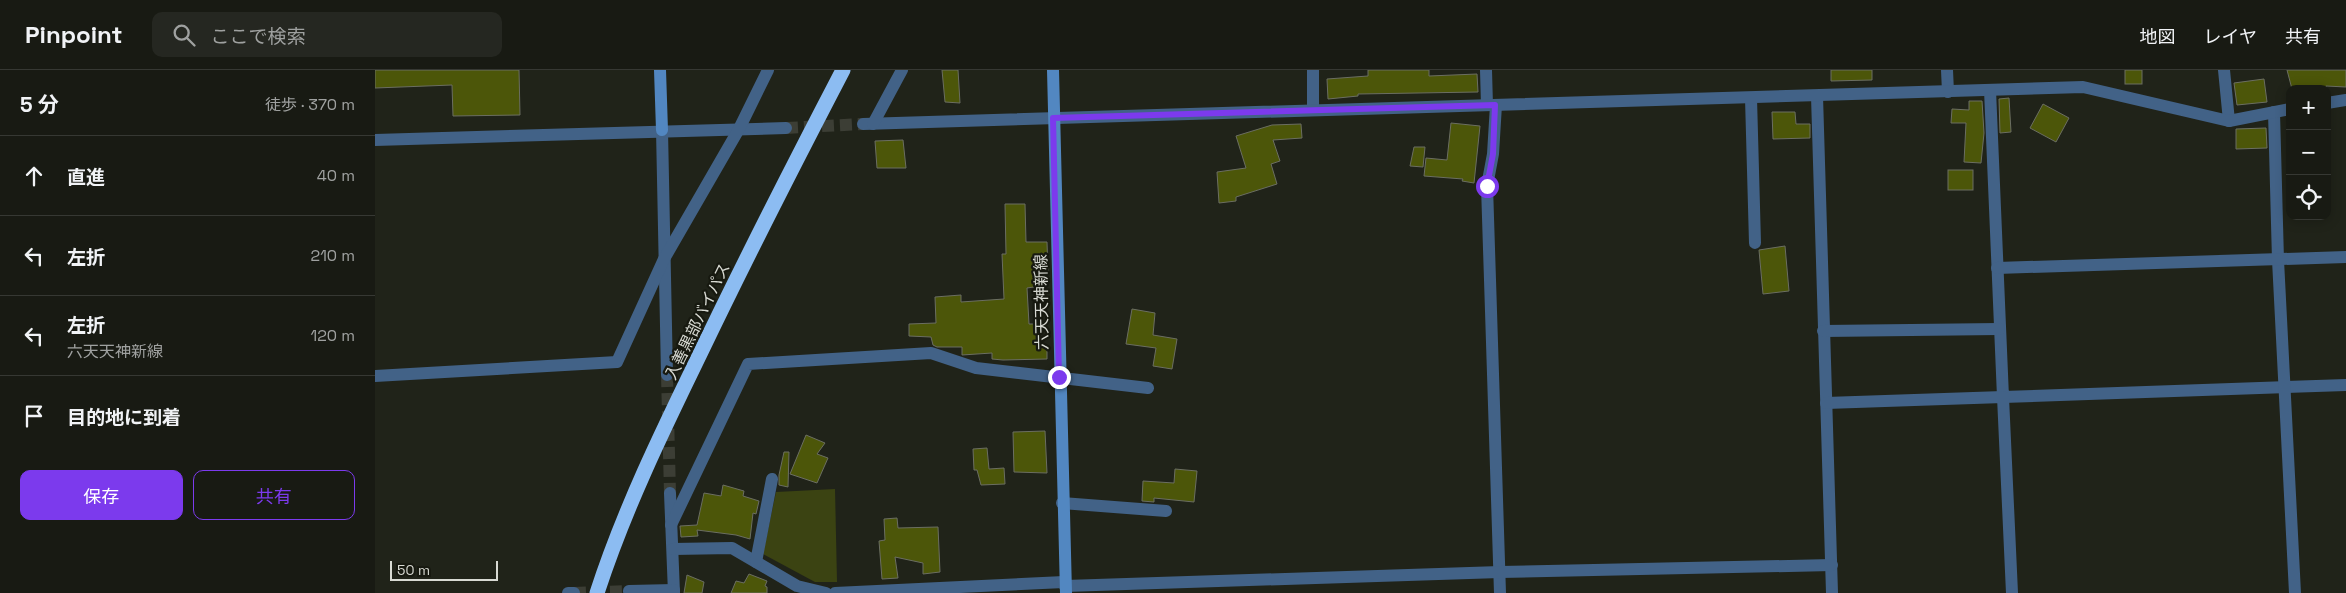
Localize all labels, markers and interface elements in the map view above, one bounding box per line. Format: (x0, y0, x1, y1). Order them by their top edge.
search box (152, 12, 502, 57)
text: Pinpoint (25, 19, 122, 50)
icon: search (170, 21, 198, 49)
text: ここで検索 (210, 24, 305, 49)
text: 地図 (2140, 25, 2176, 48)
text: レイヤ (2204, 25, 2257, 48)
text: 共有 (2285, 25, 2321, 48)
map controls (2286, 85, 2331, 220)
button: + (2286, 85, 2331, 130)
text: 5 分 (20, 91, 59, 118)
text: 徒歩 · 370 m (265, 94, 355, 115)
button: − (2286, 130, 2331, 175)
icon: ahead (20, 162, 48, 190)
text: 直進 (67, 165, 105, 190)
text: 40 m (317, 165, 355, 186)
route start (1476, 175, 1499, 198)
button: locate (2286, 175, 2331, 220)
icon: left (20, 242, 48, 270)
text: 左折 (67, 245, 105, 270)
text: 210 m (311, 245, 355, 266)
street label: 六天天神新線 (1030, 254, 1053, 350)
street label: 入善黒部バイパス (660, 259, 735, 383)
text: 左折 (67, 313, 105, 338)
icon: left (20, 322, 48, 350)
text: 120 m (311, 325, 355, 346)
text: 六天天神新線 (67, 341, 163, 362)
route end (1048, 366, 1071, 389)
icon: arrive (20, 402, 48, 430)
text: 目的地に到着 (67, 405, 181, 430)
button: 保存 (20, 470, 183, 520)
button: 共有 (193, 470, 355, 520)
scale bar (390, 558, 497, 581)
text: 50 m (397, 561, 430, 579)

